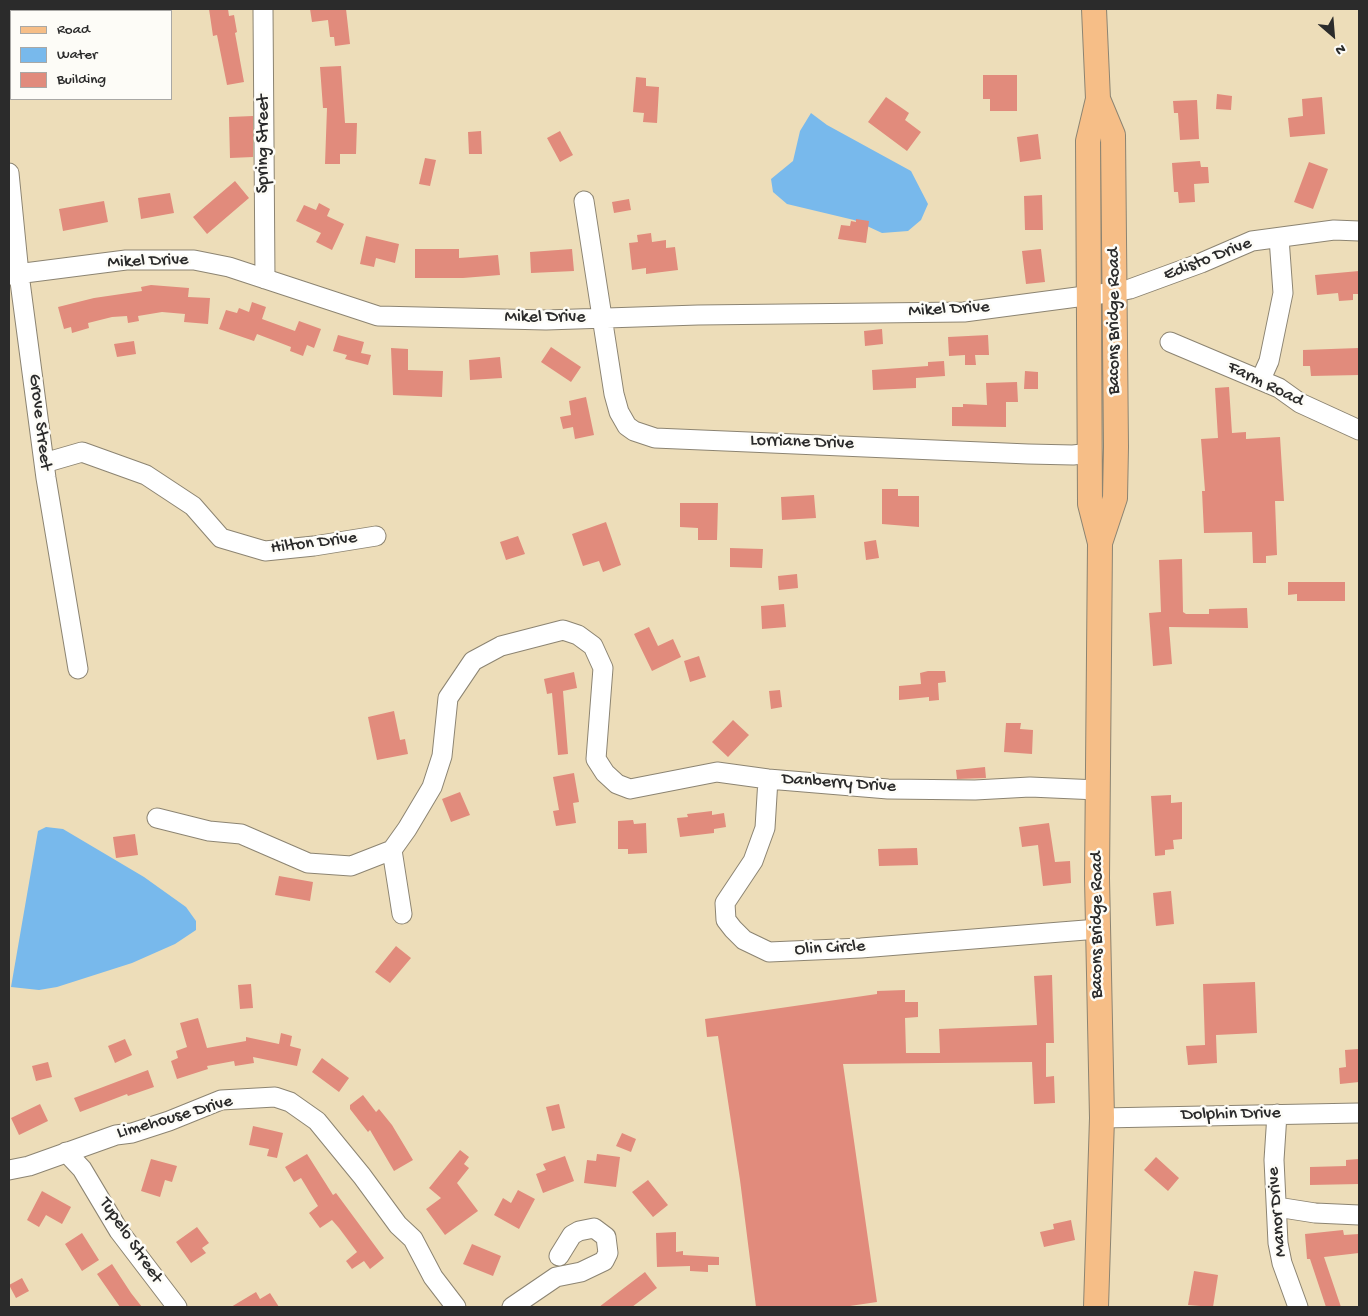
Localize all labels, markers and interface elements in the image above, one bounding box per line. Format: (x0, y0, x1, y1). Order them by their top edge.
legend (10, 10, 172, 100)
north arrow (1308, 10, 1358, 60)
text: Road (57, 21, 90, 39)
text: N (1332, 39, 1348, 58)
text: Water (57, 46, 97, 64)
text: Building (57, 71, 106, 89)
street label: Spring Street (253, 95, 275, 193)
street label: Edisto Drive (1161, 233, 1255, 287)
street label: Bacons Bridge Road (1104, 247, 1126, 395)
street label: Mikel Drive (107, 250, 189, 274)
street label: Mikel Drive (908, 297, 990, 323)
street label: Mikel Drive (504, 307, 586, 329)
street label: Farm Road (1223, 357, 1307, 413)
street label: Grove Street (22, 373, 56, 471)
street label: Lorriane Drive (750, 430, 854, 456)
street label: Hilton Drive (270, 528, 358, 560)
street label: Danberry Drive (781, 769, 897, 799)
street label: Bacons Bridge Road (1087, 851, 1109, 999)
street label: Olin Circle (794, 936, 866, 962)
street label: Limehouse Drive (115, 1091, 235, 1145)
street label: Dolphin Drive (1181, 1103, 1281, 1127)
street label: Manor Drive (1263, 1166, 1293, 1258)
street label: Tupelo Street (93, 1194, 167, 1288)

